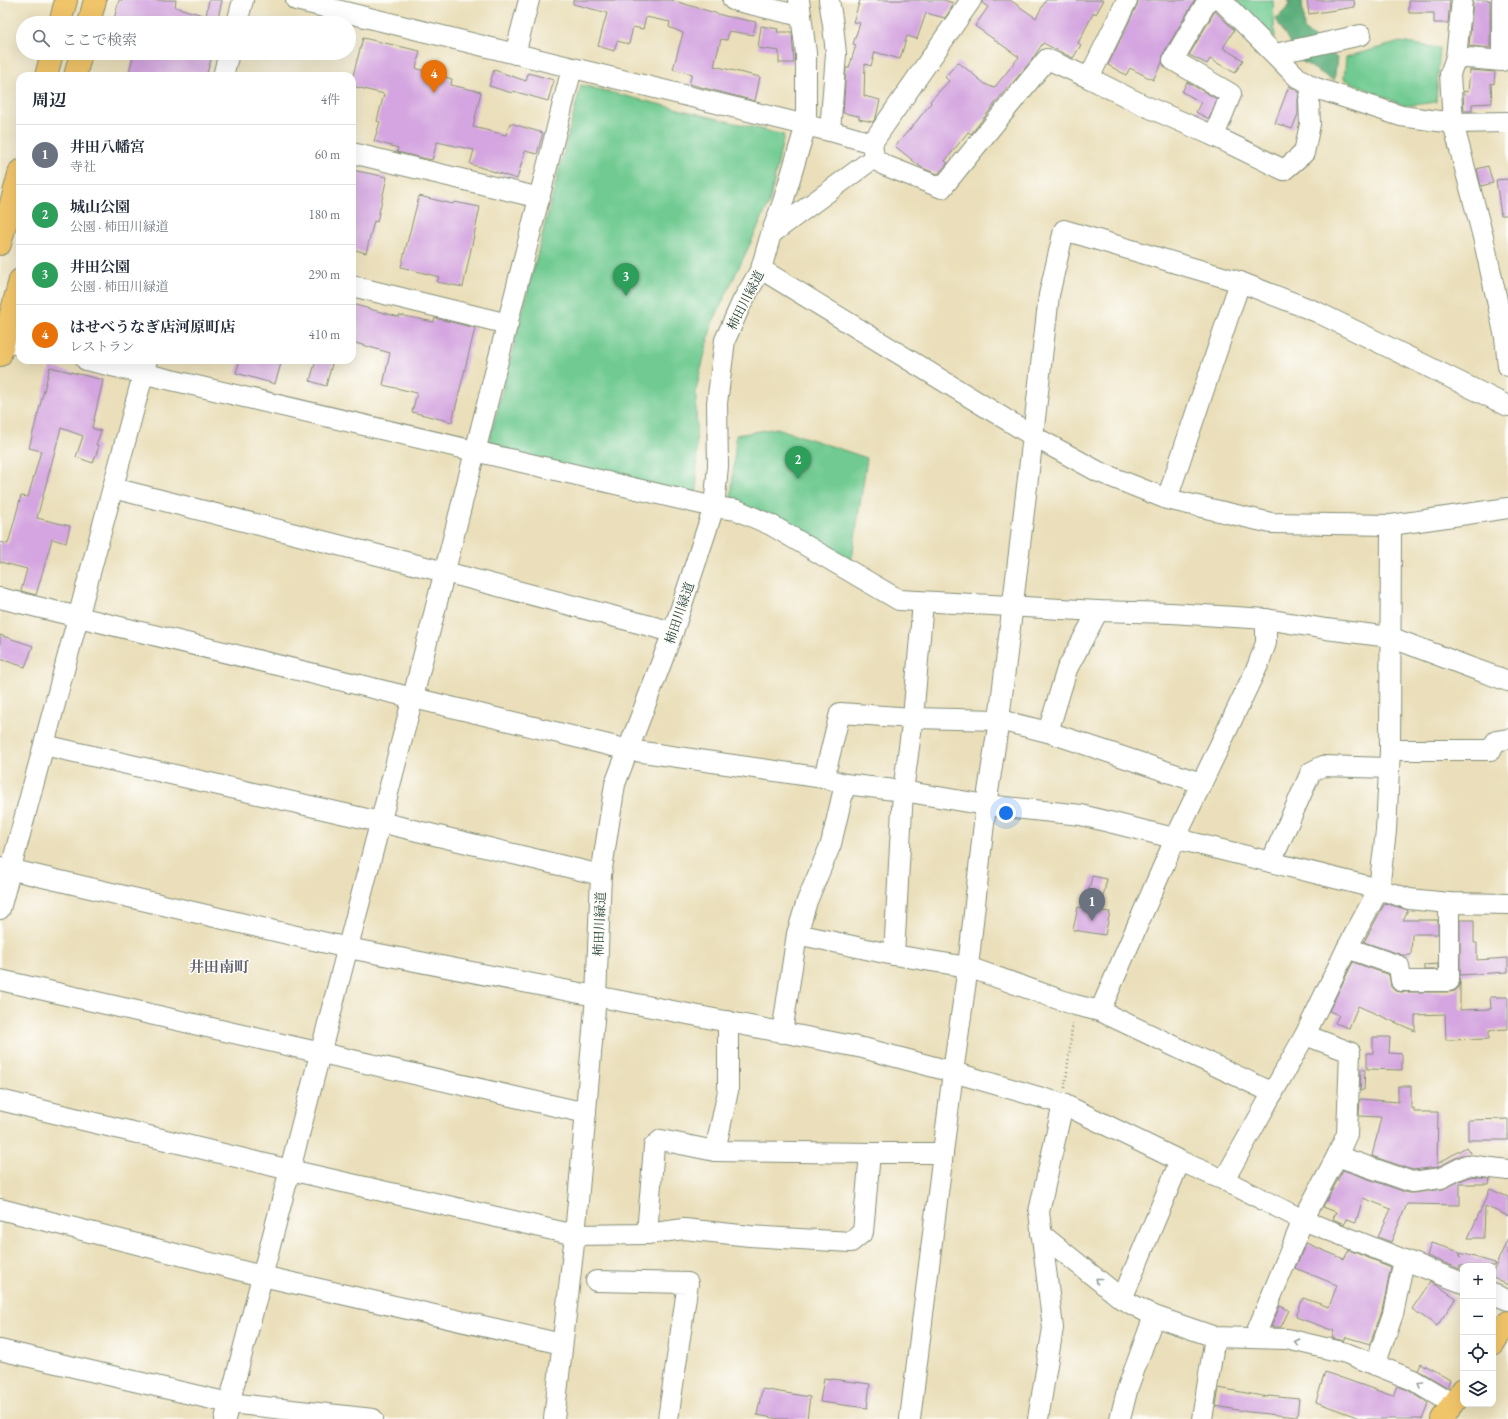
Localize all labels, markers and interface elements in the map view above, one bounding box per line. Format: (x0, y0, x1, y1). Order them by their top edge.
search box (16, 16, 356, 60)
icon: search (30, 27, 52, 49)
text: ここで検索 (62, 30, 137, 49)
pin: 4 (421, 60, 447, 93)
text: 周辺 (32, 89, 66, 111)
text: 4件 (321, 91, 340, 108)
text: 井田八幡宮 (70, 137, 145, 156)
text: 1 (42, 146, 48, 163)
text: 60 m (315, 146, 340, 163)
text: 寺社 (70, 158, 96, 175)
text: 城山公園 (70, 197, 130, 216)
text: 2 (42, 206, 48, 223)
text: 180 m (309, 206, 340, 223)
text: 公園 · 柿田川緑道 (70, 218, 169, 235)
text: 井田公園 (70, 257, 130, 276)
pin: 3 (613, 263, 639, 296)
text: 3 (42, 266, 48, 283)
text: 290 m (309, 266, 340, 283)
street label: 柿田川緑道 (723, 267, 768, 333)
text: 公園 · 柿田川緑道 (70, 278, 169, 295)
text: はせべうなぎ店河原町店 (70, 317, 235, 336)
text: 4 (42, 326, 48, 343)
text: 410 m (309, 326, 340, 343)
text: レストラン (70, 338, 135, 355)
pin: 2 (785, 446, 811, 479)
street label: 柿田川緑道 (661, 580, 698, 647)
your location (996, 803, 1016, 823)
pin: 1 (1079, 888, 1105, 921)
street label: 柿田川緑道 (590, 891, 609, 957)
district label: 井田南町 (189, 957, 249, 976)
map controls (1460, 1263, 1496, 1407)
button: + (1460, 1263, 1496, 1299)
one-way arrow (1096, 1277, 1103, 1284)
button: − (1460, 1299, 1496, 1335)
button: locate (1460, 1335, 1496, 1371)
one-way arrow (1294, 1338, 1300, 1346)
button: layers (1460, 1371, 1496, 1407)
one-way arrow (1416, 1381, 1424, 1388)

